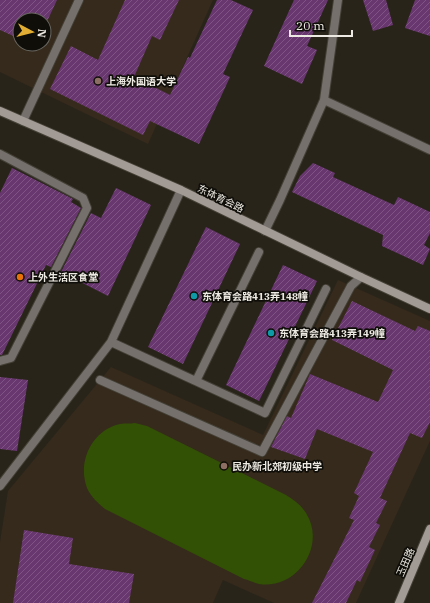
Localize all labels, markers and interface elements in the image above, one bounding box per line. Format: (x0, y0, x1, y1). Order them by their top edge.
north arrow (12, 12, 52, 52)
scale bar (290, 12, 352, 38)
text: 20 m (296, 18, 325, 33)
text: N (34, 28, 49, 39)
place label: 上海外国语大学 (106, 75, 176, 88)
marker: 上海外国语大学 (93, 76, 103, 86)
street label: 东体育会路 (195, 182, 246, 215)
place label: 上外生活区食堂 (28, 271, 98, 284)
marker: 上外生活区食堂 (15, 272, 25, 282)
place label: 东体育会路413弄148幢 (202, 290, 308, 303)
marker: 东体育会路413弄148幢 (189, 291, 199, 301)
place label: 东体育会路413弄149幢 (279, 327, 385, 340)
marker: 东体育会路413弄149幢 (266, 328, 276, 338)
place label: 民办新北郊初级中学 (232, 460, 322, 473)
marker: 民办新北郊初级中学 (219, 461, 229, 471)
street label: 玉田路 (394, 546, 417, 579)

